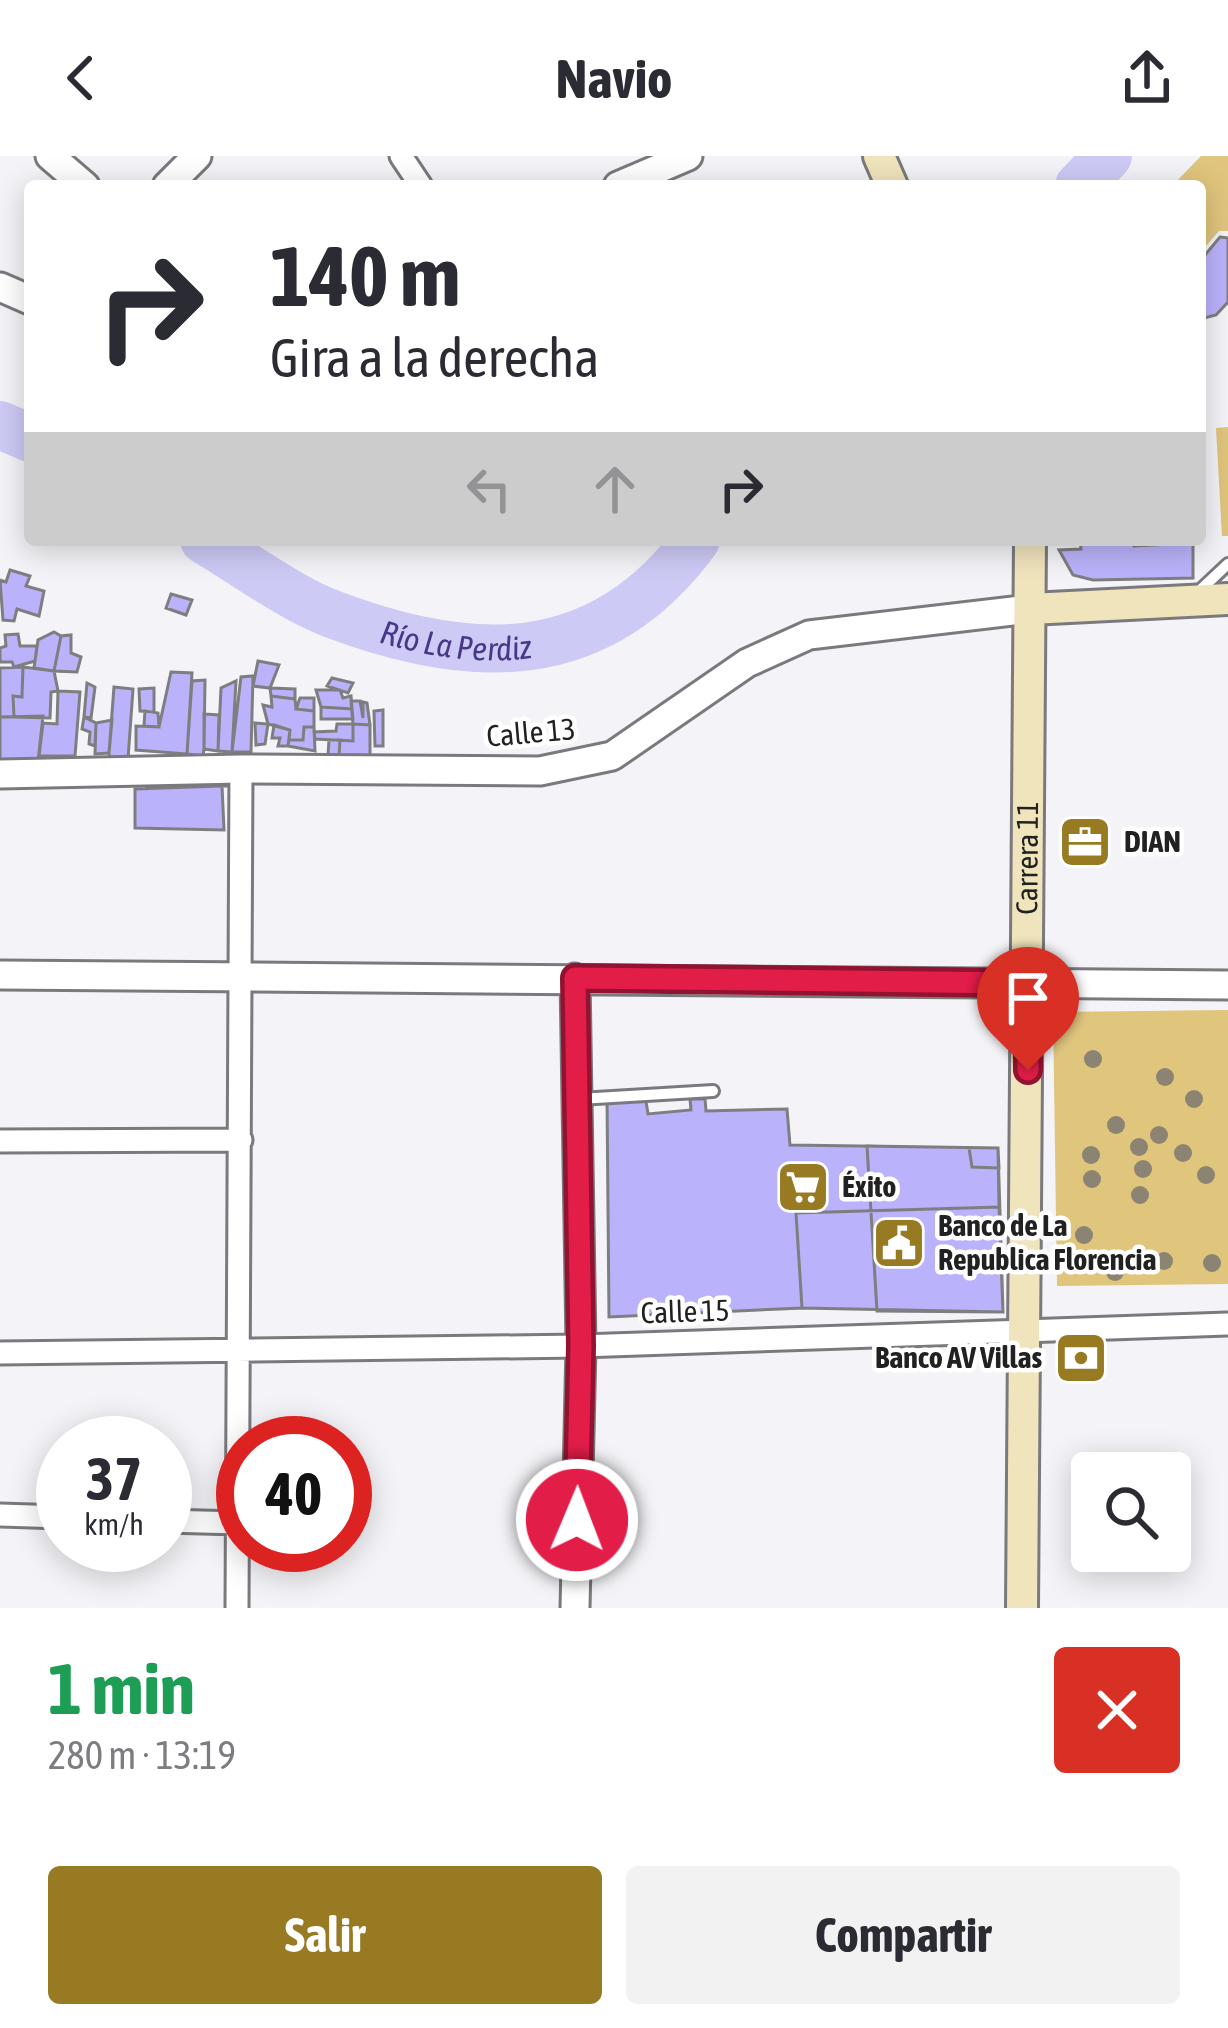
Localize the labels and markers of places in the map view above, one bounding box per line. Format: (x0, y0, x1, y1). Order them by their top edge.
office icon: DIAN (1057, 814, 1113, 870)
place label: DIAN (1124, 824, 1181, 858)
pin (977, 947, 1079, 1070)
supermarket icon: Éxito (775, 1159, 831, 1215)
place label: Éxito (842, 1169, 896, 1203)
place label: Banco de La Republica Florencia (938, 1208, 1156, 1276)
public building icon: Banco de La Republica Florencia (871, 1215, 927, 1271)
bank icon: Banco AV Villas (1053, 1330, 1109, 1386)
place label: Banco AV Villas (875, 1340, 1042, 1374)

